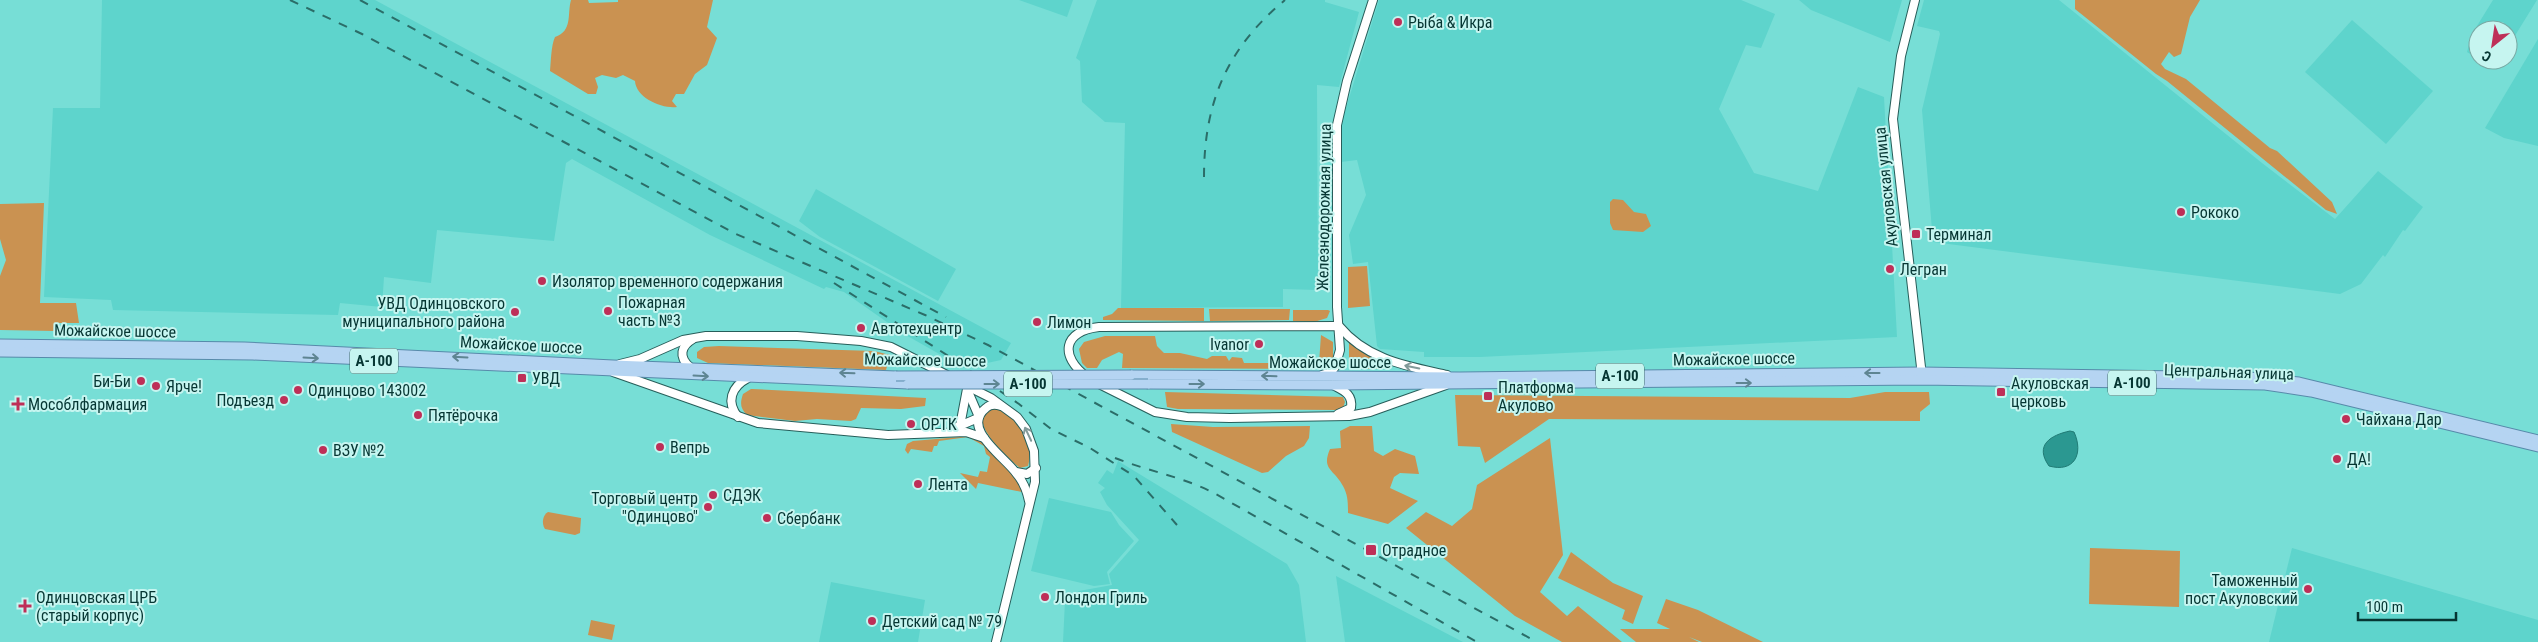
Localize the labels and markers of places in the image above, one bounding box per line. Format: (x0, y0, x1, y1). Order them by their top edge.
place label: Рыба & Икра (1408, 13, 1492, 32)
marker: Рыба & Икра (1392, 16, 1404, 28)
place label: Рококо (2191, 203, 2239, 222)
marker: Рококо (2175, 206, 2187, 218)
place label: Терминал (1926, 225, 1991, 244)
marker: Терминал (1910, 228, 1922, 240)
place label: Легран (1900, 260, 1947, 279)
marker: Легран (1884, 263, 1896, 275)
place label: Изолятор временного содержания (552, 272, 783, 291)
marker: Изолятор временного содержания (536, 275, 548, 287)
place label: Пожарная часть №3 (618, 293, 685, 330)
place label: УВД Одинцовского муниципального района (342, 294, 505, 331)
marker: Пожарная часть №3 (602, 305, 614, 317)
marker: УВД Одинцовского муниципального района (509, 306, 521, 318)
place label: Лимон (1047, 313, 1092, 332)
marker: Лимон (1031, 316, 1043, 328)
place label: Автотехцентр (871, 319, 962, 338)
marker: Автотехцентр (855, 322, 867, 334)
place label: Ivanor (1210, 335, 1249, 354)
marker: Ivanor (1253, 338, 1265, 350)
place label: УВД (532, 369, 561, 388)
place label: Би-Би (93, 372, 131, 391)
marker: УВД (516, 372, 528, 384)
place label: Акуловская церковь (2011, 374, 2089, 411)
marker: Би-Би (135, 375, 147, 387)
place label: Ярче! (166, 377, 202, 396)
place label: Платформа Акулово (1498, 378, 1574, 415)
marker: Ярче! (150, 380, 162, 392)
place label: Одинцово 143002 (308, 381, 426, 400)
marker: Одинцово 143002 (292, 384, 304, 396)
marker: Акуловская церковь (1995, 386, 2007, 398)
marker: Платформа Акулово (1482, 390, 1494, 402)
place label: Подъезд (216, 391, 274, 410)
marker: Подъезд (278, 394, 290, 406)
place label: Мособлфармация (28, 395, 147, 414)
marker: Мособлфармация (12, 398, 24, 410)
place label: Пятёрочка (428, 406, 498, 425)
marker: Пятёрочка (412, 409, 424, 421)
place label: Чайхана Дар (2356, 410, 2442, 429)
marker: Чайхана Дар (2340, 413, 2352, 425)
place label: ОРТК (921, 415, 957, 434)
marker: ОРТК (905, 418, 917, 430)
place label: Вепрь (670, 438, 710, 457)
place label: ВЗУ №2 (333, 441, 385, 460)
marker: Вепрь (654, 441, 666, 453)
marker: ВЗУ №2 (317, 444, 329, 456)
place label: ДА! (2347, 450, 2371, 469)
marker: ДА! (2331, 453, 2343, 465)
place label: Лента (928, 475, 968, 494)
marker: Лента (912, 478, 924, 490)
place label: СДЭК (723, 486, 761, 505)
place label: Торговый центр "Одинцово" (591, 489, 698, 526)
marker: СДЭК (707, 489, 719, 501)
marker: Торговый центр "Одинцово" (702, 501, 714, 513)
place label: Сбербанк (777, 509, 841, 528)
marker: Сбербанк (761, 512, 773, 524)
place label: Отрадное (1382, 541, 1446, 560)
marker: Отрадное (1364, 543, 1378, 557)
place label: Таможенный пост Акуловский (2185, 571, 2298, 608)
marker: Таможенный пост Акуловский (2302, 583, 2314, 595)
place label: Одинцовская ЦРБ (старый корпус) (36, 588, 157, 625)
place label: Лондон Гриль (1055, 588, 1148, 607)
marker: Лондон Гриль (1039, 591, 1051, 603)
marker: Одинцовская ЦРБ (старый корпус) (18, 599, 32, 613)
place label: Детский сад № 79 (882, 612, 1002, 631)
marker: Детский сад № 79 (866, 615, 878, 627)

